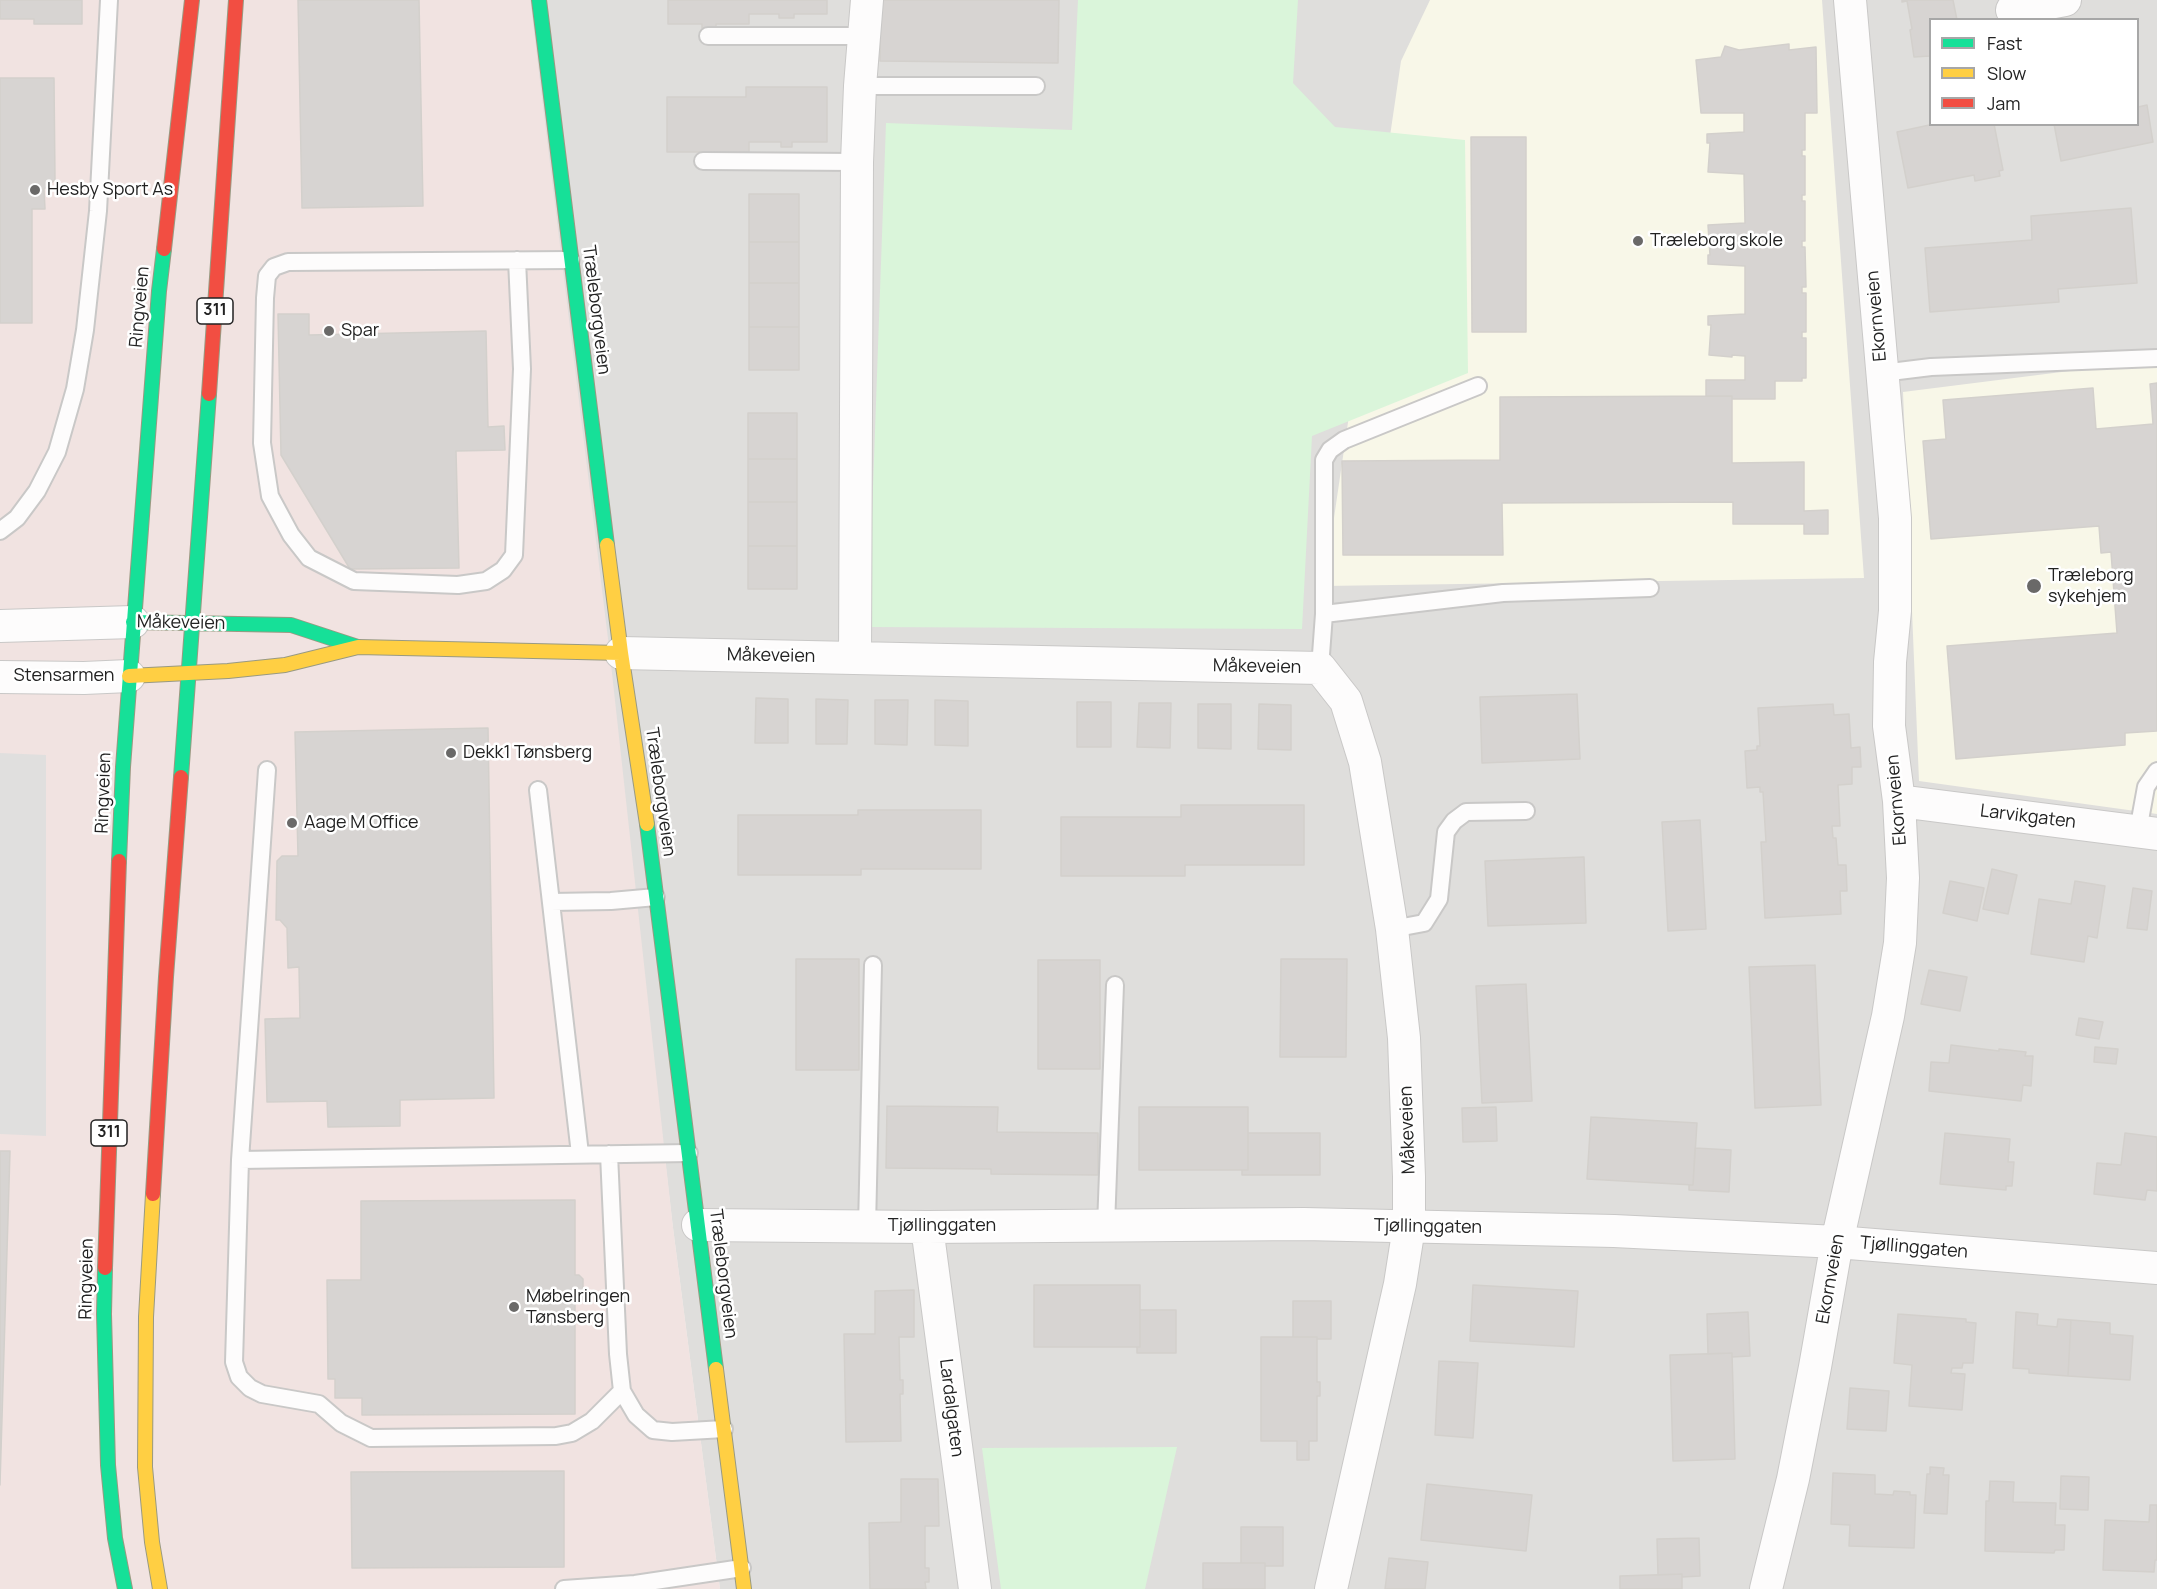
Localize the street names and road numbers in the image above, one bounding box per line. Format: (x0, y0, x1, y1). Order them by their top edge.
street label: Træleborgveien (577, 244, 615, 376)
street label: Ringveien (126, 266, 154, 348)
street label: Ekornveien (1862, 270, 1892, 362)
road number: 311 (197, 298, 233, 324)
street label: Måkeveien (137, 611, 225, 635)
street label: Måkeveien (727, 644, 815, 668)
street label: Måkeveien (1213, 655, 1301, 679)
street label: Stensarmen (14, 665, 114, 687)
street label: Træleborgveien (640, 726, 680, 858)
street label: Ringveien (92, 752, 116, 834)
street label: Ekornveien (1882, 754, 1912, 846)
street label: Larvikgaten (1979, 800, 2077, 834)
street label: Måkeveien (1396, 1085, 1420, 1175)
road number: 311 (91, 1120, 127, 1146)
street label: Træleborgveien (704, 1208, 742, 1340)
street label: Tjøllinggaten (888, 1215, 996, 1237)
street label: Tjøllinggaten (1374, 1215, 1482, 1239)
street label: Ekornveien (1812, 1232, 1850, 1326)
street label: Tjøllinggaten (1859, 1233, 1969, 1263)
street label: Ringveien (75, 1238, 99, 1320)
street label: Lardalgaten (934, 1358, 968, 1458)

